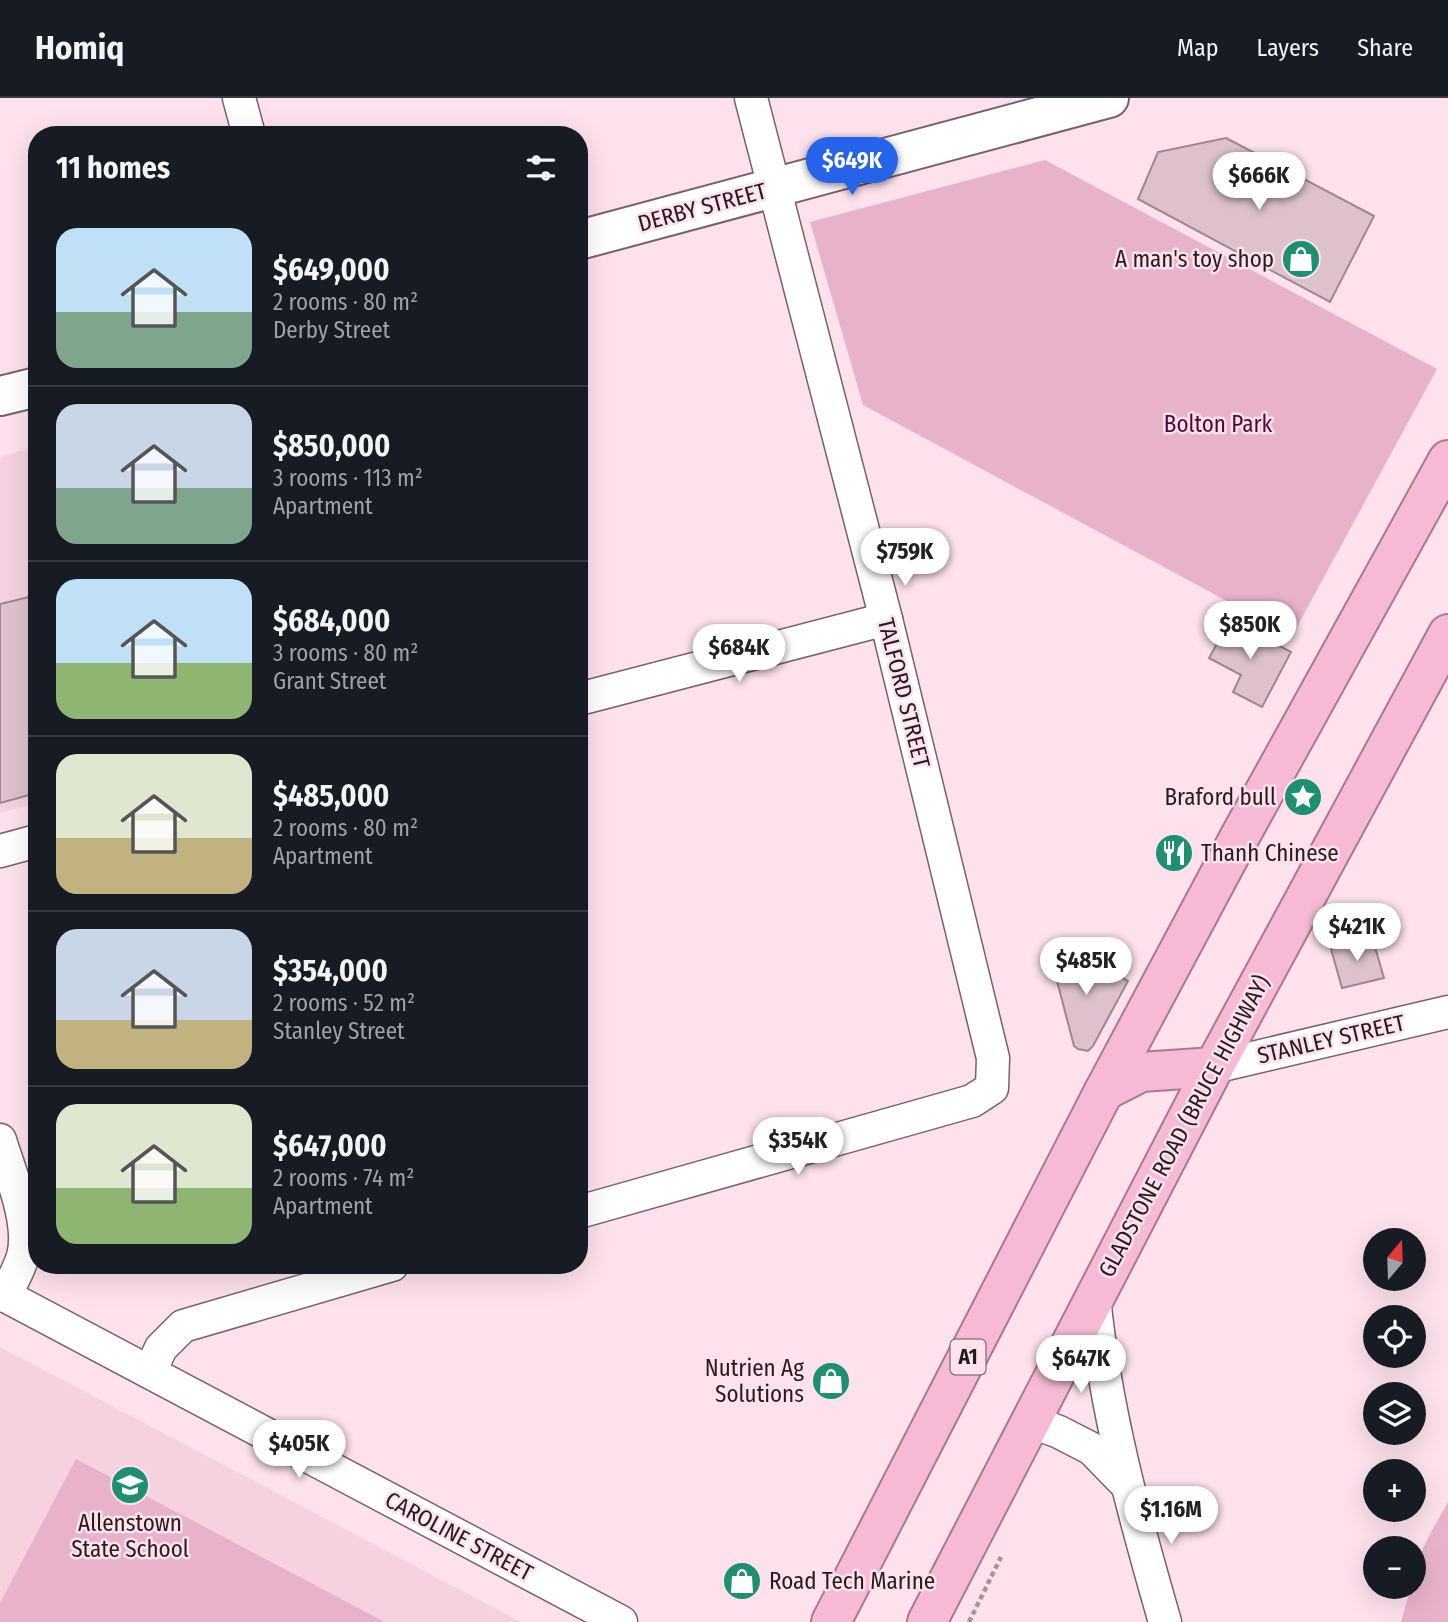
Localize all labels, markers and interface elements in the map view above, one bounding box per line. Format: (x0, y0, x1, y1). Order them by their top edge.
text: Homiq (35, 28, 124, 68)
text: Map (1177, 34, 1219, 62)
text: Layers (1257, 34, 1319, 62)
text: Share (1357, 34, 1413, 62)
pin: $649K (803, 138, 901, 197)
text: $649K (822, 146, 882, 174)
icon: filters (522, 149, 560, 187)
text: 11 homes (56, 150, 170, 186)
pin: $666K (1210, 152, 1308, 212)
text: $666K (1229, 161, 1289, 189)
street label: DERBY STREET (635, 176, 770, 238)
shop icon: A man's toy shop (1280, 238, 1322, 280)
place label: A man's toy shop (1115, 245, 1274, 273)
text: $649,000 (273, 252, 390, 288)
icon: home (112, 256, 196, 340)
text: 2 rooms · 80 m² (273, 288, 418, 316)
text: Derby Street (273, 316, 390, 344)
park label: Bolton Park (1164, 410, 1272, 438)
text: $850,000 (273, 428, 390, 464)
icon: home (112, 432, 196, 516)
text: 3 rooms · 113 m² (273, 464, 423, 492)
text: Apartment (273, 492, 373, 520)
pin: $759K (856, 528, 954, 588)
text: $759K (877, 537, 933, 565)
pin: $850K (1201, 602, 1299, 661)
text: $684,000 (273, 603, 390, 639)
icon: home (112, 607, 196, 691)
text: $850K (1220, 610, 1280, 638)
street label: TALFORD STREET (872, 615, 936, 771)
pin: $684K (690, 624, 788, 684)
text: $684K (709, 633, 769, 661)
text: 3 rooms · 80 m² (273, 639, 418, 667)
text: Grant Street (273, 667, 386, 695)
place icon: Braford bull (1282, 776, 1324, 818)
text: $485,000 (273, 778, 389, 814)
icon: home (112, 782, 196, 866)
place label: Braford bull (1164, 783, 1276, 811)
text: 2 rooms · 80 m² (273, 814, 418, 842)
restaurant icon: Thanh Chinese (1153, 832, 1195, 874)
place label: Thanh Chinese (1201, 839, 1339, 867)
text: Apartment (273, 842, 373, 870)
pin: $421K (1308, 904, 1406, 963)
text: $421K (1329, 912, 1385, 940)
pin: $485K (1037, 937, 1135, 997)
text: $485K (1056, 946, 1116, 974)
text: $354,000 (273, 953, 388, 989)
icon: home (112, 957, 196, 1041)
street label: GLADSTONE ROAD (BRUCE HIGHWAY) (1092, 970, 1276, 1282)
text: 2 rooms · 52 m² (273, 989, 415, 1017)
street label: STANLEY STREET (1255, 1008, 1408, 1070)
text: Stanley Street (273, 1017, 405, 1045)
pin: $354K (749, 1118, 847, 1177)
text: $354K (769, 1126, 827, 1154)
text: $647,000 (273, 1128, 387, 1164)
icon: home (112, 1132, 196, 1216)
text: 2 rooms · 74 m² (273, 1164, 414, 1192)
text: Apartment (273, 1192, 373, 1220)
north arrow (1363, 1228, 1426, 1292)
map controls (1363, 1228, 1426, 1599)
button: locate (1363, 1305, 1426, 1368)
pin: $647K (1032, 1336, 1130, 1395)
road number: A1 (950, 1340, 986, 1374)
text: $647K (1052, 1344, 1110, 1372)
place label: Nutrien Ag Solutions (705, 1354, 804, 1408)
shop icon: Nutrien Ag Solutions (810, 1360, 852, 1402)
button: layers (1363, 1382, 1426, 1445)
pin: $405K (250, 1420, 348, 1480)
text: $405K (269, 1429, 329, 1457)
button: + (1363, 1459, 1426, 1522)
school or university icon: Allenstown State School (109, 1464, 151, 1506)
street label: CAROLINE STREET (380, 1485, 538, 1587)
pin: $1.16M (1114, 1486, 1228, 1546)
text: $1.16M (1140, 1495, 1202, 1523)
place label: Allenstown State School (71, 1509, 189, 1563)
button: − (1363, 1536, 1426, 1599)
shop icon: Road Tech Marine (721, 1560, 763, 1602)
place label: Road Tech Marine (769, 1567, 935, 1595)

